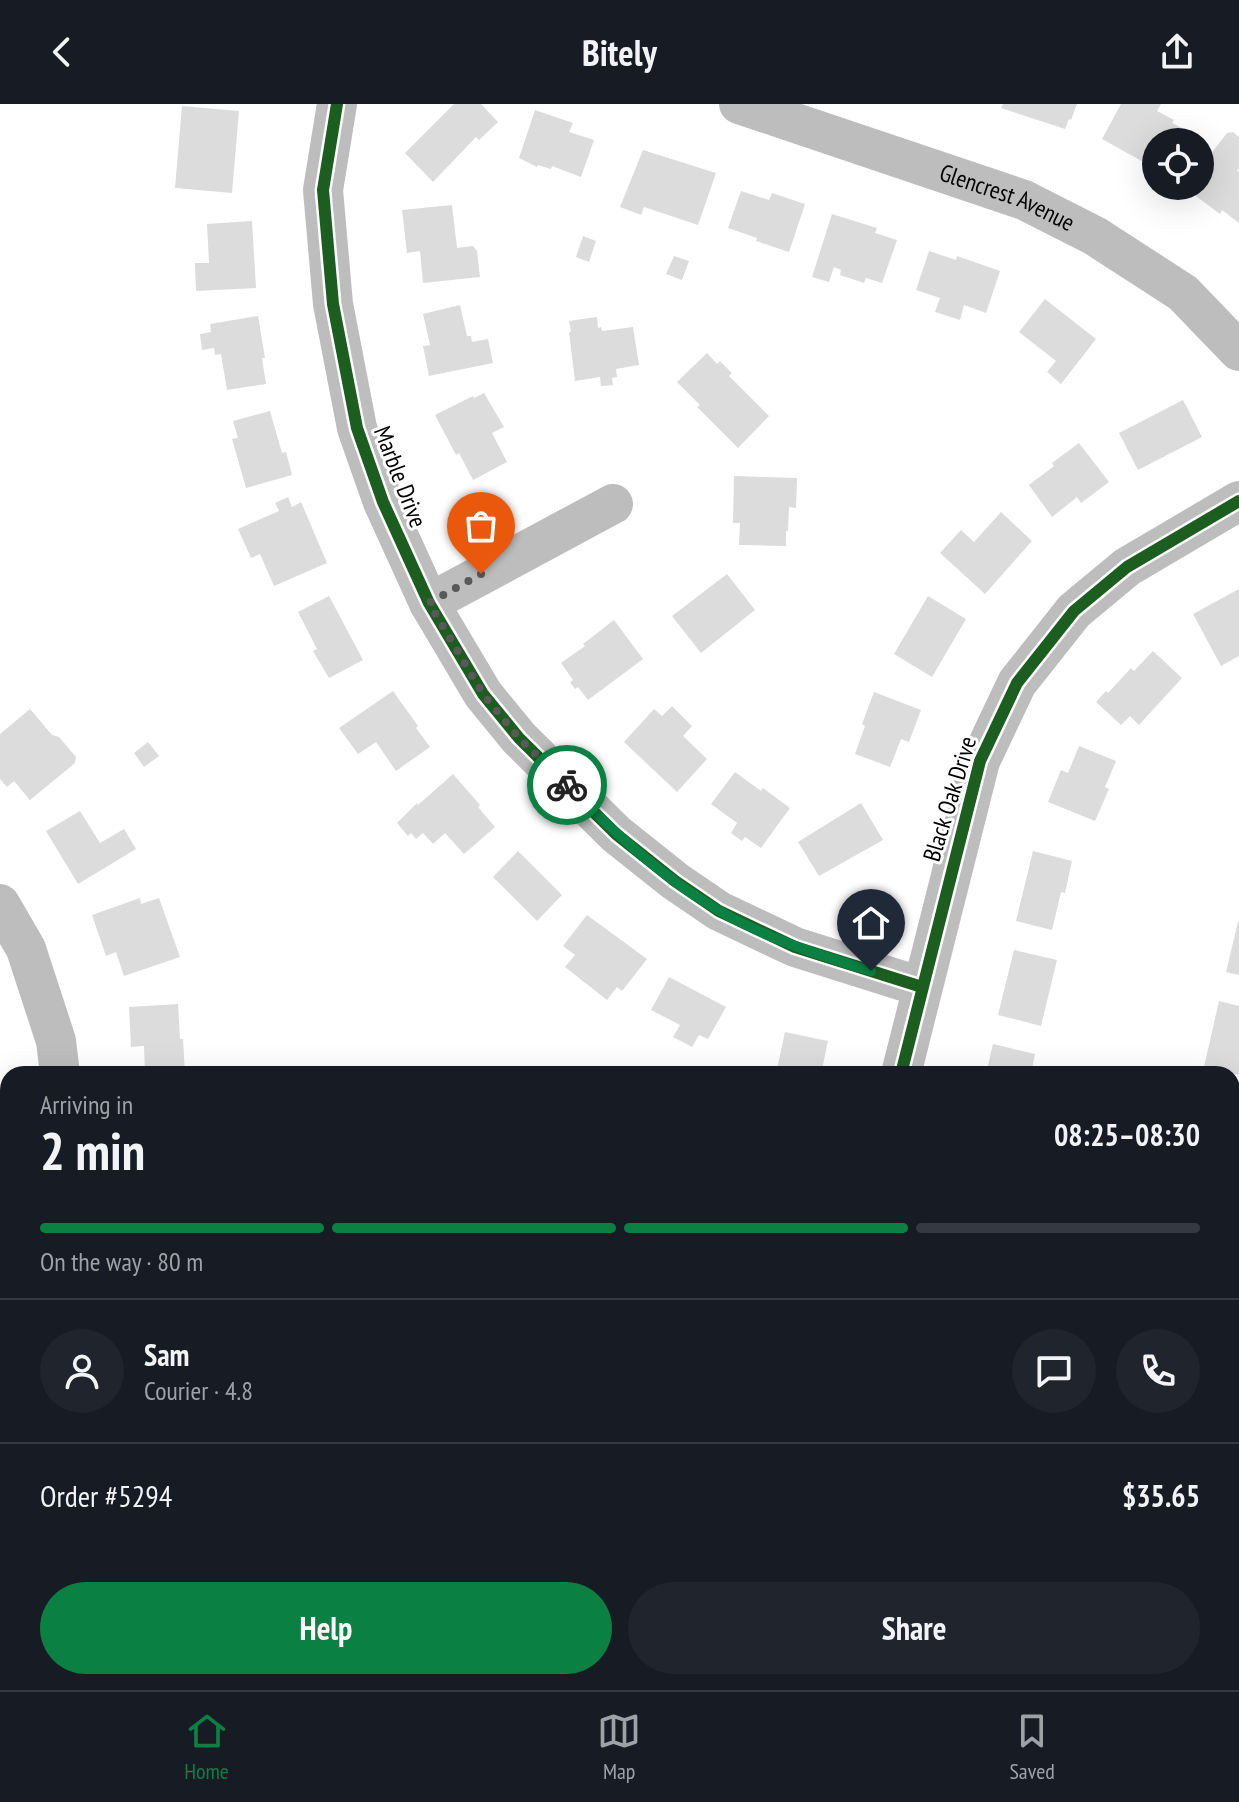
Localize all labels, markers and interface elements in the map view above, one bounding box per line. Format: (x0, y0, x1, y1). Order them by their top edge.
text: Bitely (582, 29, 657, 76)
icon: back (40, 30, 84, 74)
icon: share (1155, 30, 1199, 74)
map controls (1142, 128, 1214, 200)
button: locate (1142, 128, 1214, 200)
street label: Glencrest Avenue (936, 157, 1080, 238)
street label: Marble Drive (367, 422, 434, 532)
pin (447, 492, 515, 574)
icon: bag (459, 504, 503, 548)
street label: Black Oak Drive (916, 733, 983, 865)
courier (527, 745, 607, 825)
icon: bike (545, 763, 589, 807)
pin (837, 889, 905, 971)
icon: home (849, 901, 893, 945)
text: Arriving in (40, 1088, 133, 1121)
text: 08:25–08:30 (1054, 1115, 1200, 1154)
text: 2 min (40, 1117, 145, 1184)
text: On the way · 80 m (40, 1245, 203, 1278)
button: person (40, 1329, 124, 1413)
button: chat (1012, 1329, 1096, 1413)
button: phone (1116, 1329, 1200, 1413)
text: Sam (144, 1335, 189, 1374)
text: Courier · 4.8 (144, 1374, 253, 1407)
text: Order #5294 (40, 1476, 172, 1515)
text: $35.65 (1122, 1476, 1200, 1515)
button: Help (40, 1582, 612, 1674)
button: Share (628, 1582, 1200, 1674)
tab: Home (184, 1709, 229, 1785)
tab: Map (597, 1709, 641, 1785)
tab: Saved (1009, 1709, 1055, 1785)

